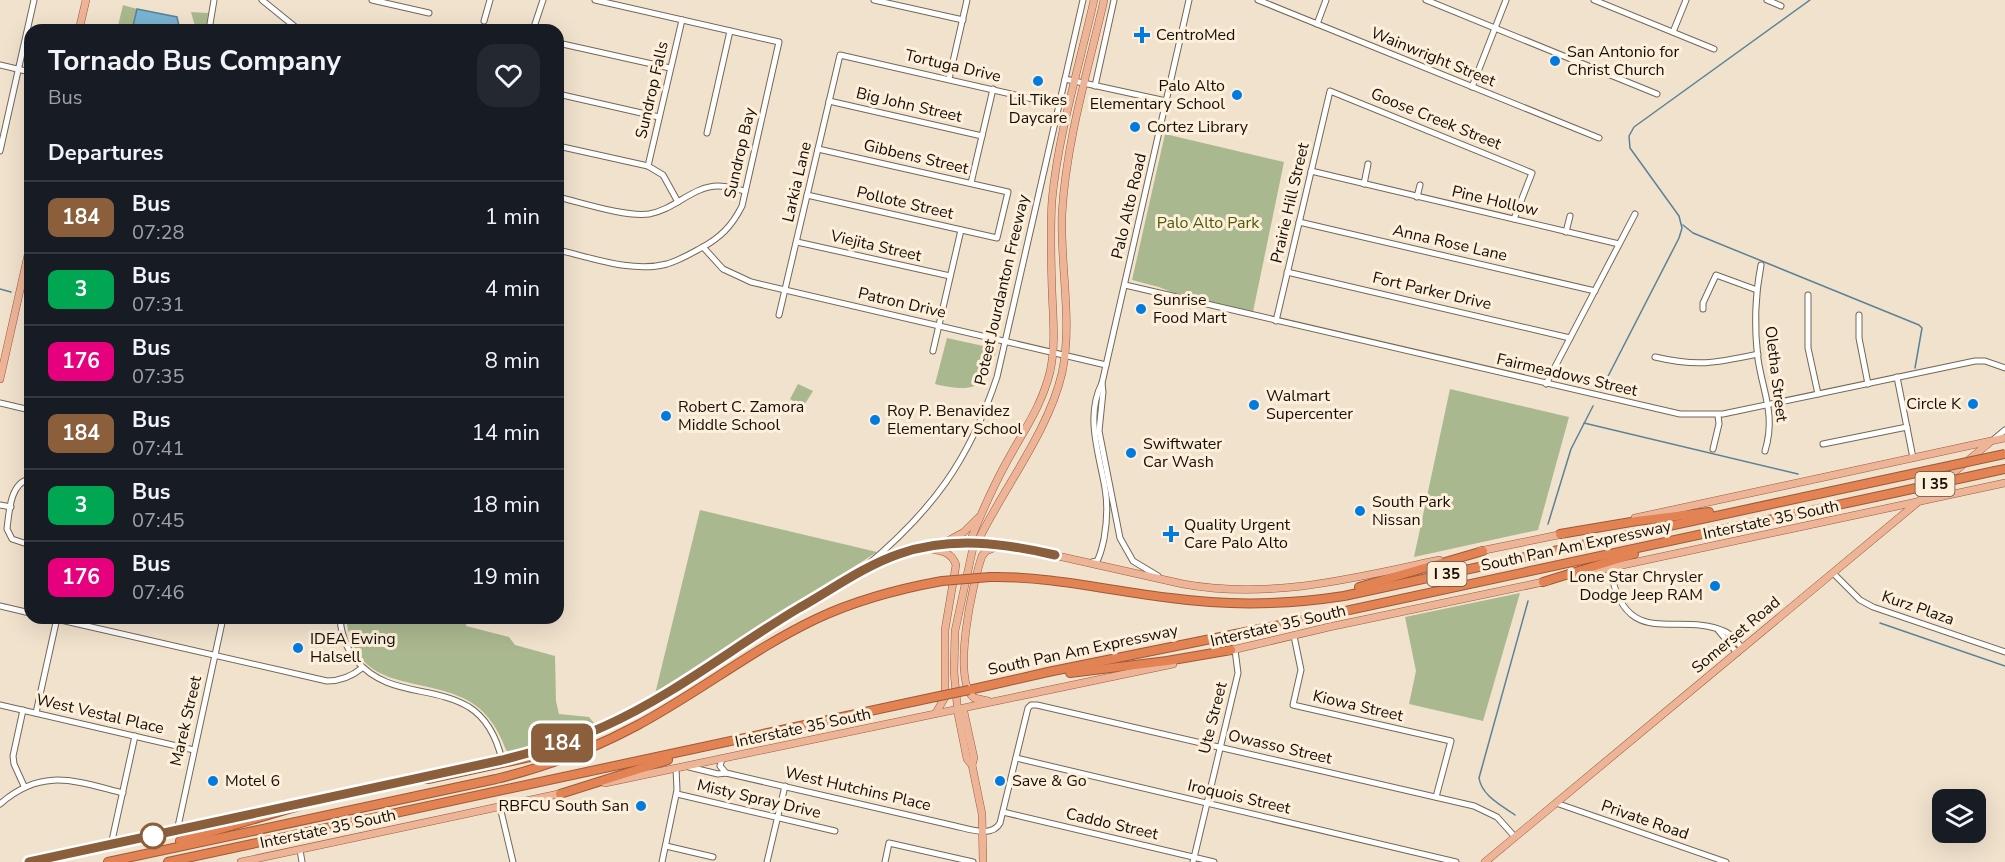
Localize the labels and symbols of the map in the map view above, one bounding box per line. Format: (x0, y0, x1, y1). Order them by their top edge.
street label: Wainwright Street (1367, 22, 1499, 92)
place label: CentroMed (1156, 24, 1235, 46)
marker: CentroMed (1133, 26, 1151, 44)
street label: Sundrop Falls (630, 39, 674, 141)
place label: San Antonio for Christ Church (1567, 41, 1679, 81)
street label: Tortuga Drive (903, 44, 1003, 88)
marker: San Antonio for Christ Church (1548, 54, 1562, 68)
marker: Lil Tikes Daycare (1031, 74, 1045, 88)
place label: Palo Alto Elementary School (1090, 75, 1225, 115)
street label: Big John Street (854, 82, 964, 128)
street label: Goose Creek Street (1367, 83, 1505, 155)
marker: Palo Alto Elementary School (1230, 88, 1244, 102)
place label: Lil Tikes Daycare (1009, 89, 1067, 129)
street label: Sundrop Bay (719, 105, 761, 201)
place label: Cortez Library (1147, 116, 1249, 138)
marker: Cortez Library (1128, 120, 1142, 134)
street label: Gibbens Street (861, 134, 971, 180)
street label: Larkia Lane (777, 140, 817, 224)
street label: Prairie Hill Street (1265, 140, 1315, 265)
street label: Palo Alto Road (1106, 151, 1152, 261)
street label: Pine Hollow (1450, 180, 1541, 222)
street label: Pollote Street (854, 181, 956, 225)
street label: Poteet Jourdanton Freeway (969, 192, 1035, 388)
park label: Palo Alto Park (1157, 212, 1260, 234)
street label: Anna Rose Lane (1391, 219, 1509, 267)
street label: Viejita Street (827, 225, 924, 267)
street label: Fort Parker Drive (1370, 267, 1494, 315)
street label: Patron Drive (856, 282, 948, 324)
place label: Sunrise Food Mart (1153, 289, 1227, 329)
marker: Sunrise Food Mart (1134, 302, 1148, 316)
street label: Oletha Street (1759, 325, 1793, 424)
street label: Fairmeadows Street (1494, 348, 1640, 402)
place label: Walmart Supercenter (1266, 385, 1353, 425)
place label: Circle K (1906, 393, 1962, 415)
place label: Robert C. Zamora Middle School (678, 396, 804, 436)
marker: Circle K (1966, 397, 1980, 411)
marker: Walmart Supercenter (1247, 398, 1261, 412)
place label: Roy P. Benavidez Elementary School (887, 400, 1023, 440)
marker: Robert C. Zamora Middle School (659, 409, 673, 423)
marker: Roy P. Benavidez Elementary School (868, 413, 882, 427)
place label: Swiftwater Car Wash (1143, 433, 1222, 473)
marker: Swiftwater Car Wash (1124, 446, 1138, 460)
road number: I 35 (1916, 472, 1954, 496)
place label: South Park Nissan (1372, 491, 1451, 531)
street label: Interstate 35 South (1701, 495, 1841, 545)
marker: South Park Nissan (1353, 504, 1367, 518)
place label: Quality Urgent Care Palo Alto (1184, 514, 1290, 554)
street label: South Pan Am Expressway (1479, 515, 1674, 577)
marker: Quality Urgent Care Palo Alto (1162, 525, 1180, 543)
road number: I 35 (1428, 562, 1466, 586)
place label: Lone Star Chrysler Dodge Jeep RAM (1569, 566, 1703, 606)
marker: Lone Star Chrysler Dodge Jeep RAM (1708, 579, 1722, 593)
street label: Kurz Plaza (1879, 585, 1957, 631)
street label: Somerset Road (1687, 591, 1785, 679)
street label: Interstate 35 South (1208, 600, 1348, 652)
street label: South Pan Am Expressway (986, 619, 1181, 681)
place label: IDEA Ewing Halsell (310, 628, 396, 668)
marker: IDEA Ewing Halsell (291, 641, 305, 655)
street label: Marek Street (165, 673, 207, 768)
street label: Ute Street (1193, 679, 1233, 756)
street label: Kiowa Street (1311, 685, 1406, 727)
street label: West Vestal Place (34, 689, 166, 739)
street label: Interstate 35 South (733, 703, 873, 753)
line badge: 184 (528, 724, 596, 762)
street label: Owasso Street (1226, 724, 1335, 770)
street label: West Hutchins Place (783, 761, 933, 817)
place label: Motel 6 (225, 770, 280, 792)
place label: Save & Go (1012, 770, 1087, 792)
marker: Motel 6 (206, 774, 220, 788)
street label: Misty Spray Drive (695, 774, 823, 824)
marker: Save & Go (993, 774, 1007, 788)
street label: Iroquois Street (1185, 774, 1293, 820)
place label: RBFCU South San (499, 795, 629, 817)
street label: Private Road (1598, 795, 1692, 845)
marker: RBFCU South San (634, 799, 648, 813)
street label: Caddo Street (1064, 803, 1161, 845)
street label: Interstate 35 South (258, 804, 398, 854)
unlabelled marker (140, 823, 166, 849)

